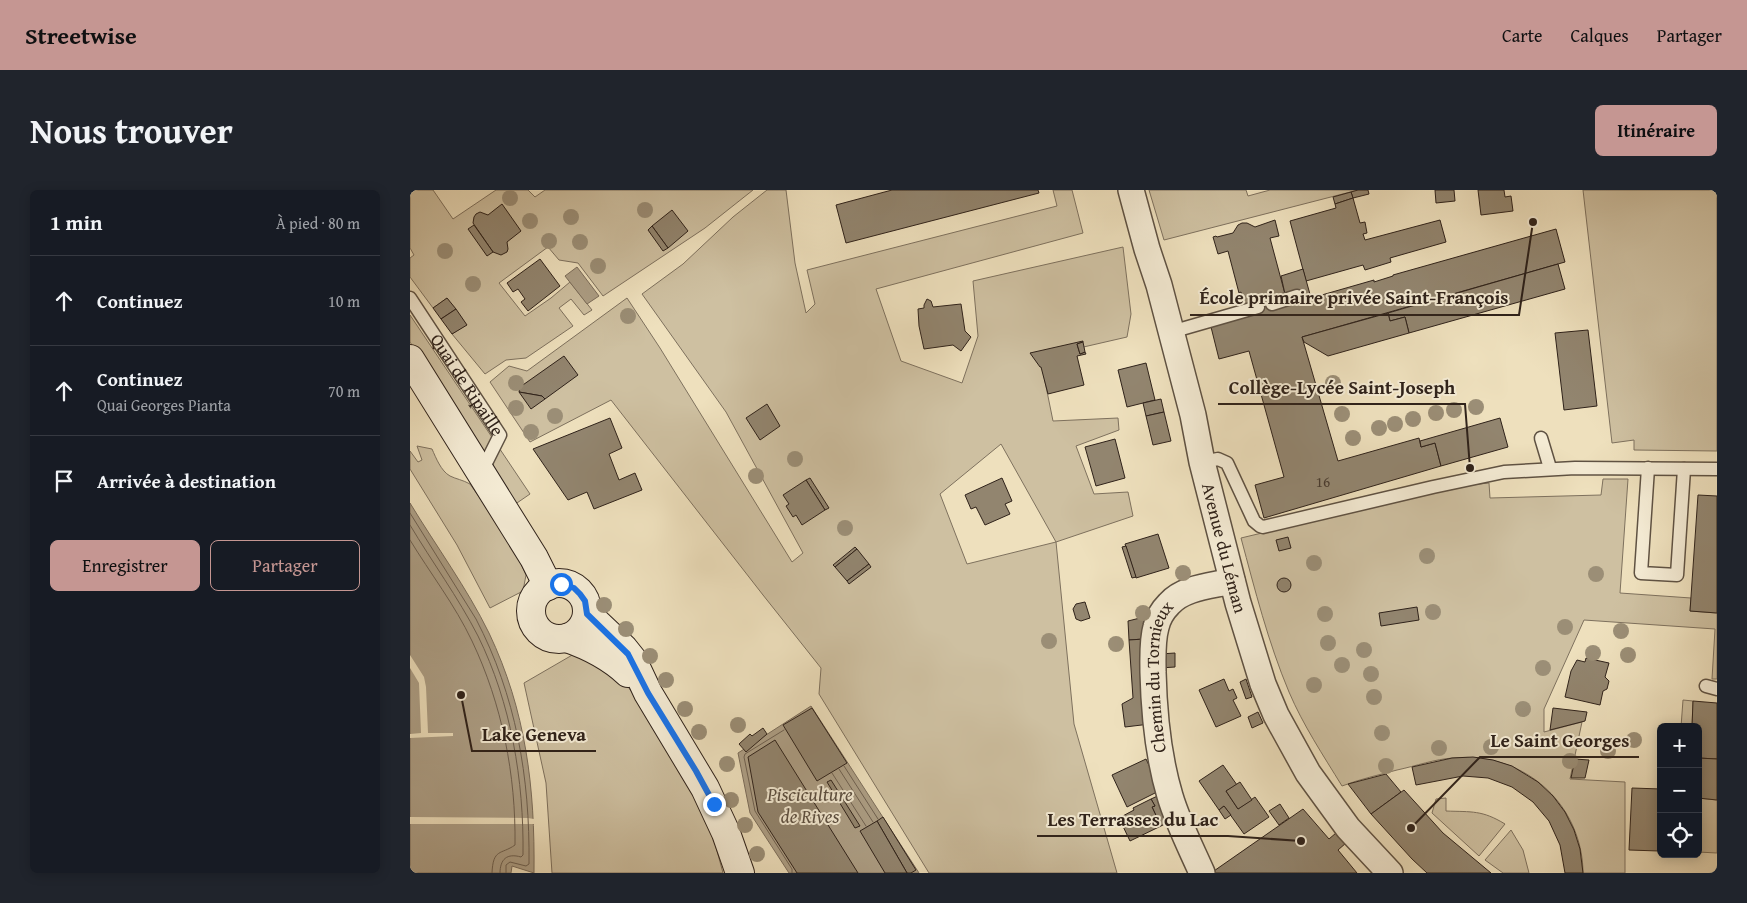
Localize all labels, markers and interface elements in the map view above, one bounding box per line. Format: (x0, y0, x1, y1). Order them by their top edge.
text: Streetwise (25, 18, 137, 53)
text: Carte (1502, 22, 1543, 49)
text: Calques (1571, 22, 1629, 49)
text: Partager (1657, 22, 1722, 49)
text: Nous trouver (30, 105, 233, 156)
button: Itinéraire (1595, 105, 1717, 156)
text: 1 min (50, 207, 102, 238)
text: À pied · 80 m (276, 211, 360, 235)
callout: École primaire privée Saint-François (1190, 281, 1519, 315)
text: École primaire privée Saint-François (1200, 283, 1508, 311)
icon: ahead (50, 287, 78, 315)
text: Continuez (97, 287, 183, 315)
text: 10 m (328, 289, 360, 313)
street label: Quai de Ripaille (424, 328, 511, 441)
text: Continuez (97, 365, 183, 393)
callout: Collège-Lycée Saint-Joseph (1218, 370, 1465, 404)
text: Collège-Lycée Saint-Joseph (1229, 373, 1456, 401)
icon: ahead (50, 377, 78, 405)
text: 70 m (328, 379, 360, 403)
text: Quai Georges Pianta (97, 393, 231, 417)
icon: arrive (50, 467, 78, 495)
text: Arrivée à destination (97, 467, 276, 495)
house number: 16 (1316, 471, 1330, 492)
street label: Avenue du Léman (1195, 480, 1254, 616)
button: Enregistrer (50, 540, 200, 591)
button: Partager (210, 540, 360, 591)
route start (550, 573, 573, 596)
street label: Chemin du Tornieux (1139, 593, 1180, 755)
callout: Lake Geneva (472, 717, 596, 751)
text: Lake Geneva (482, 720, 586, 748)
callout: Le Saint Georges (1480, 723, 1639, 757)
map controls (1657, 723, 1702, 858)
button: + (1657, 723, 1702, 768)
text: Le Saint Georges (1491, 726, 1629, 754)
button: − (1657, 768, 1702, 813)
water label: Pisciculture de Rives (766, 780, 853, 830)
route end (703, 793, 726, 816)
callout: Les Terrasses du Lac (1037, 802, 1228, 836)
text: Les Terrasses du Lac (1048, 805, 1219, 833)
button: locate (1657, 813, 1702, 858)

